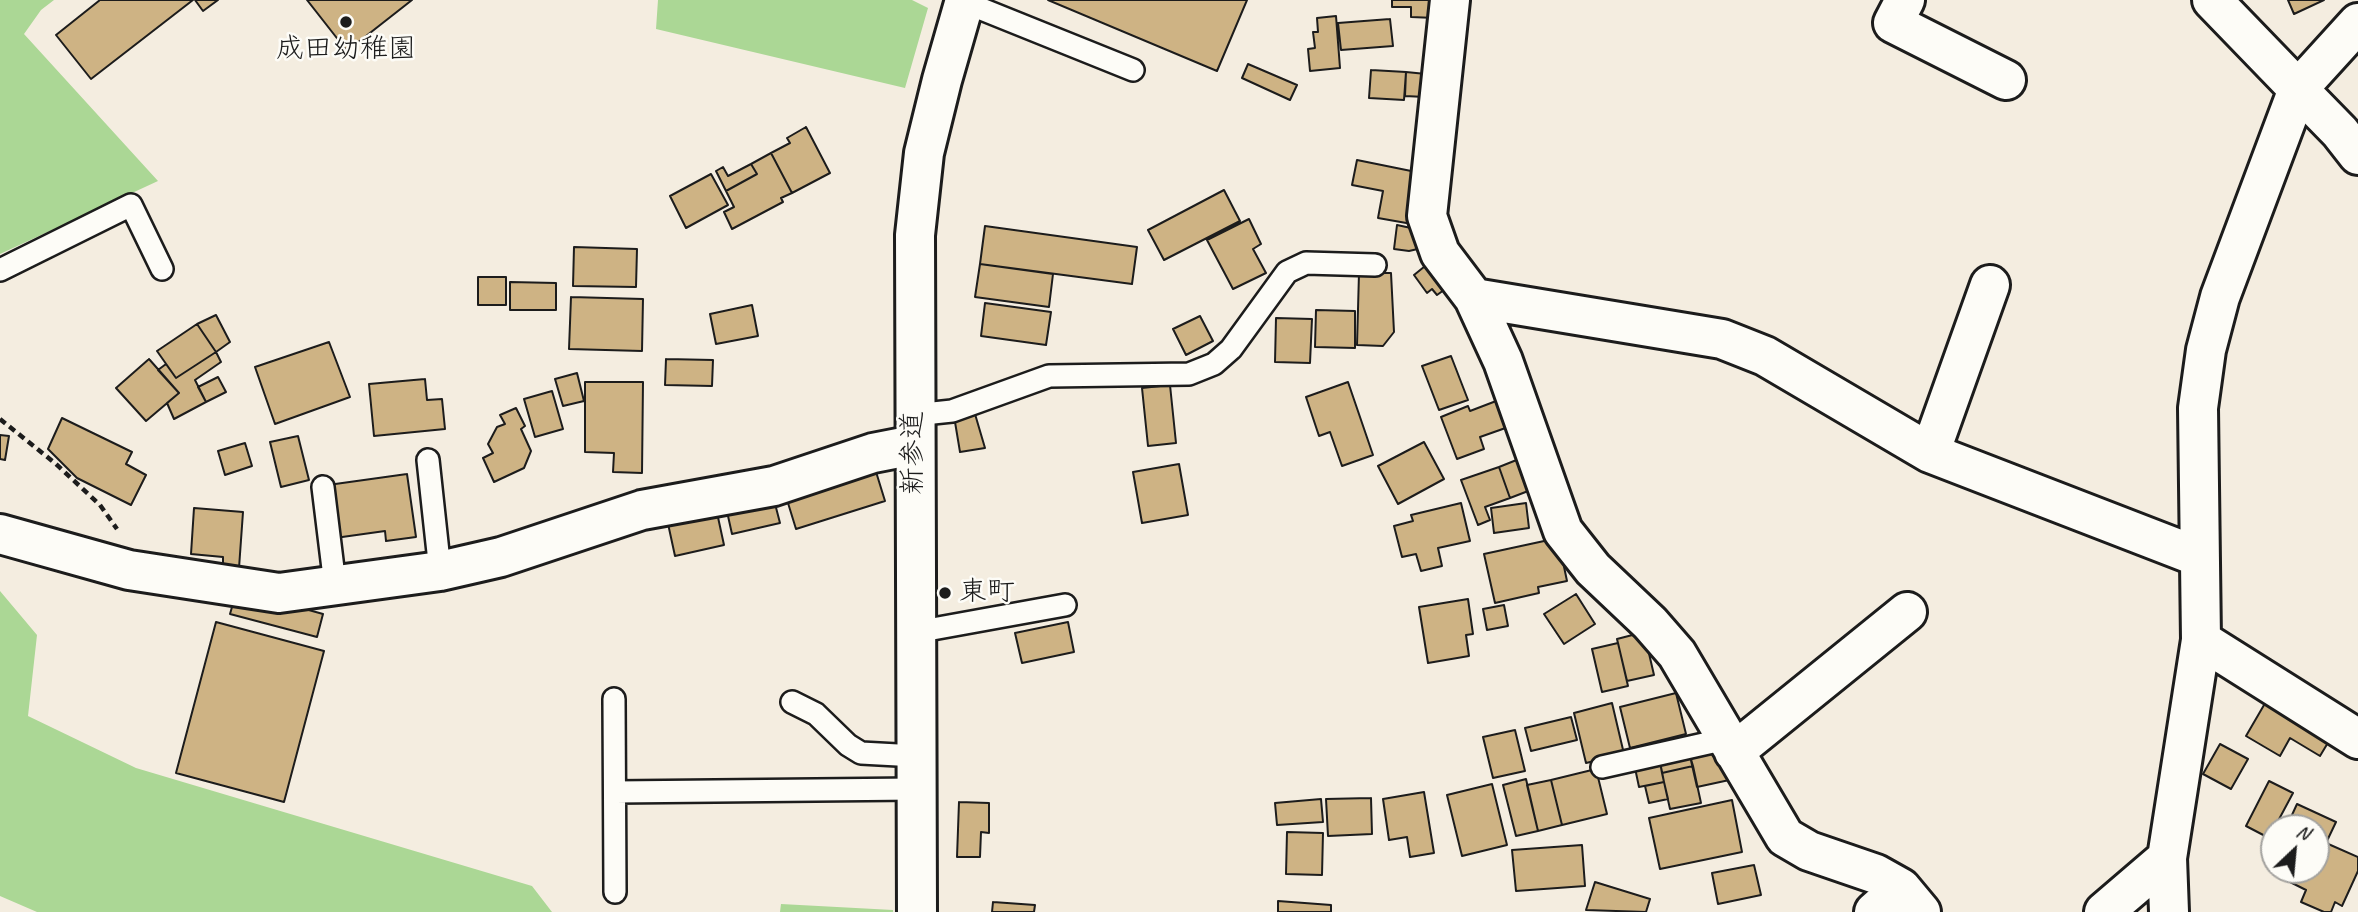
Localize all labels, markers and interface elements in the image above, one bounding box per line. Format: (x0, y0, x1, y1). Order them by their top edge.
marker: 成田幼稚園 (338, 14, 354, 30)
place label: 成田幼稚園 (276, 33, 416, 67)
street label: 新参道 (897, 411, 931, 495)
place label: 東町 (959, 576, 1015, 610)
marker: 東町 (937, 585, 953, 601)
north arrow (2260, 814, 2330, 884)
text: N (2293, 819, 2314, 845)

